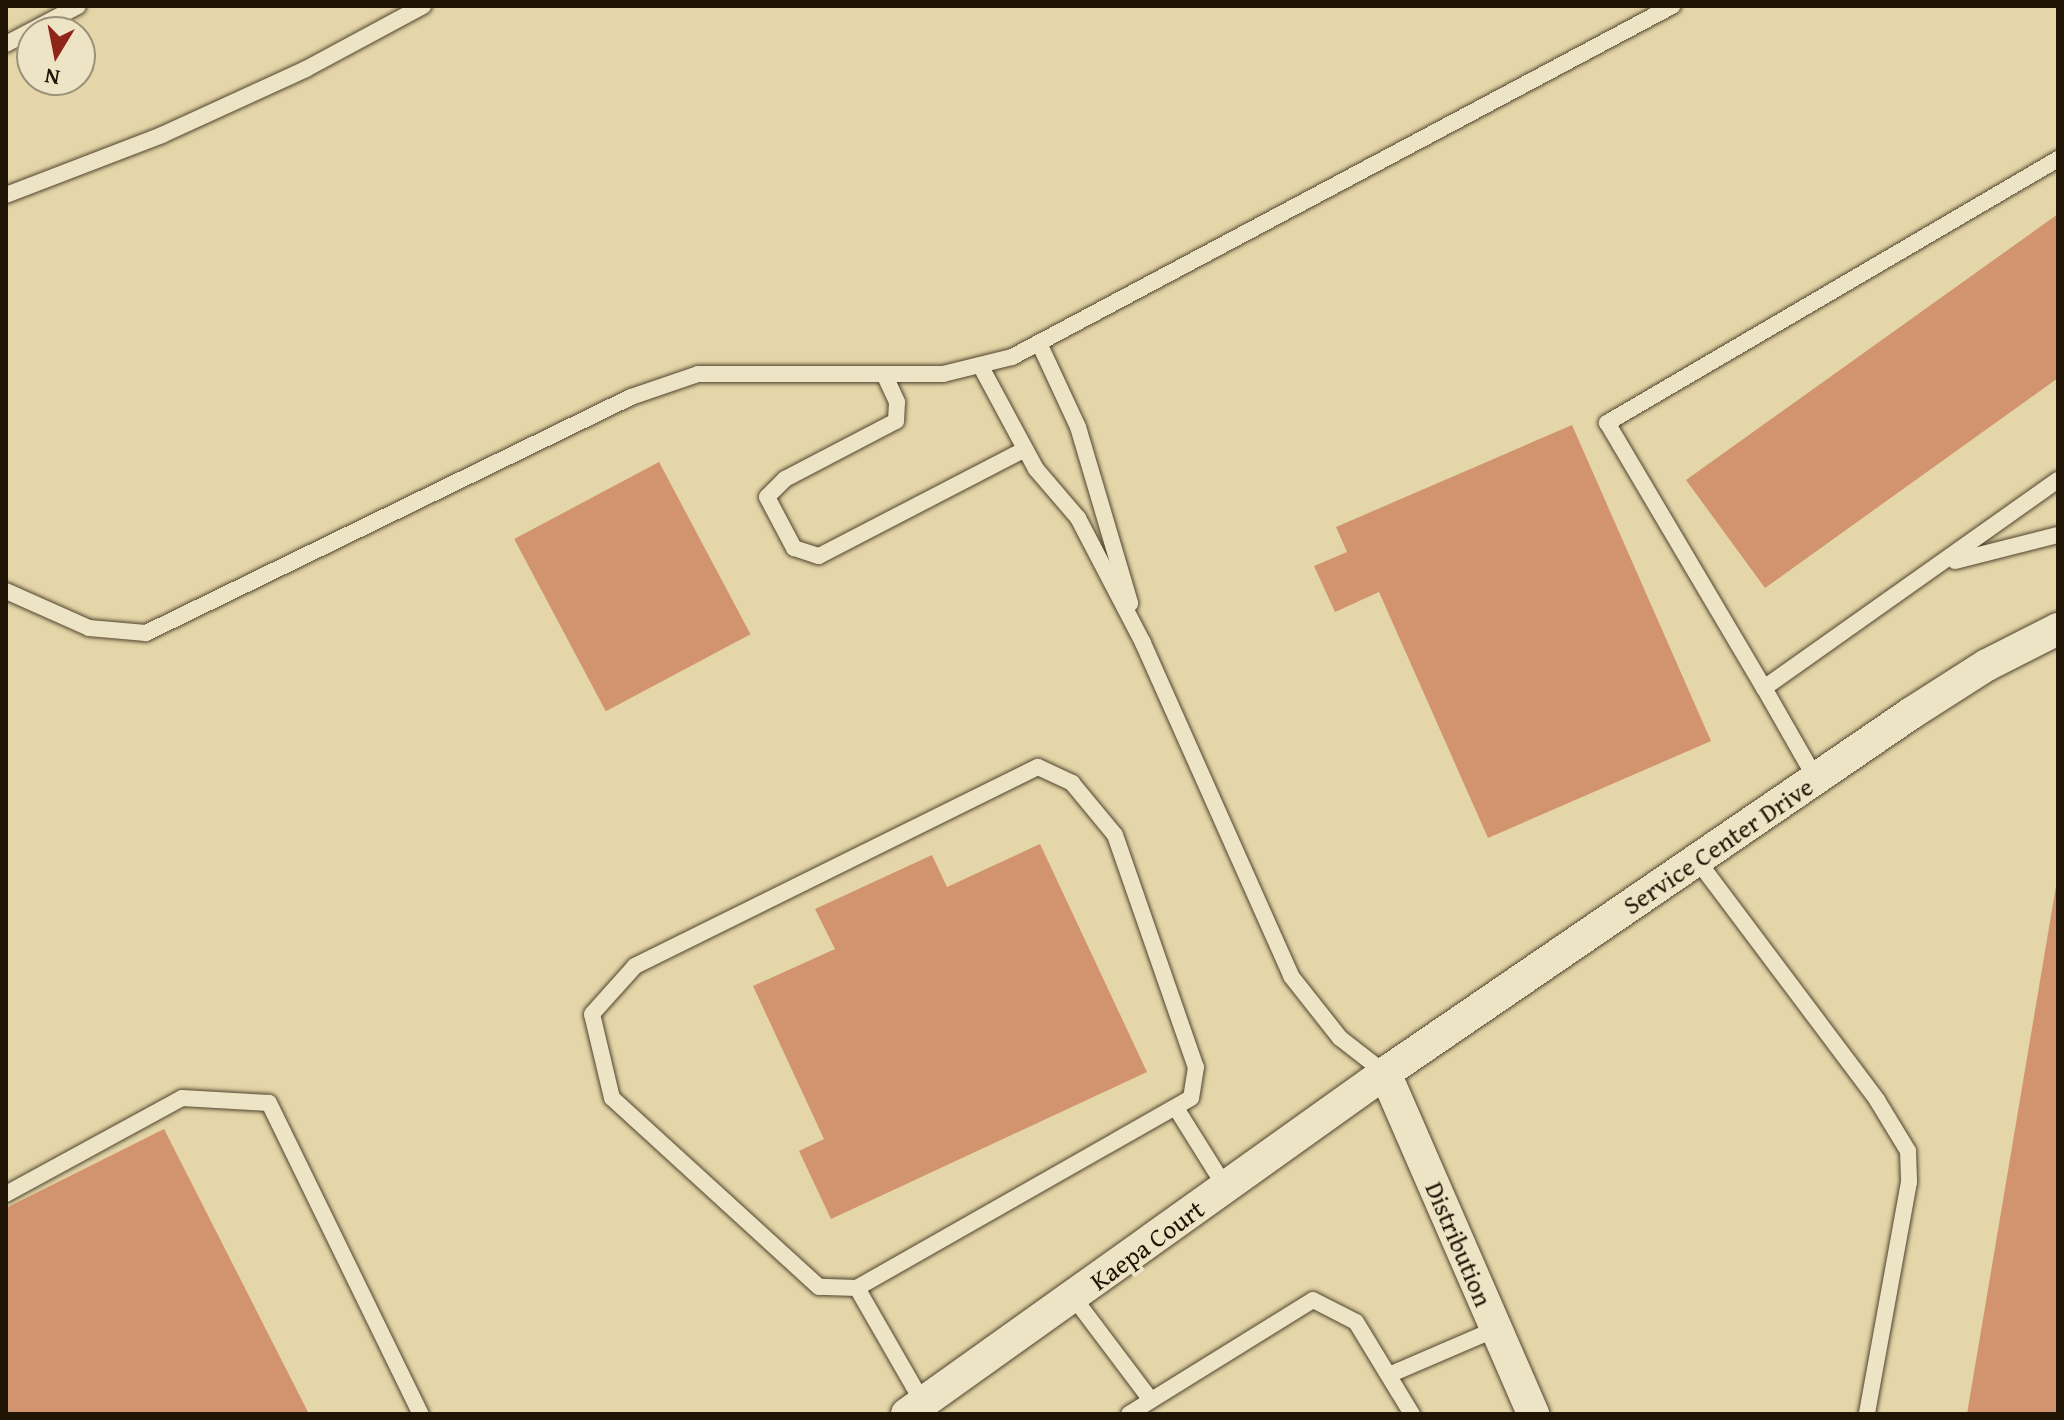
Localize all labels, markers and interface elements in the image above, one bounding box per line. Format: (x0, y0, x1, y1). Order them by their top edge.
north arrow (16, 16, 96, 96)
text: N (42, 61, 62, 95)
street label: Service Center Drive (1617, 771, 1819, 921)
street label: Distribution (1419, 1177, 1499, 1311)
street label: Kaepa Court (1084, 1193, 1210, 1297)

